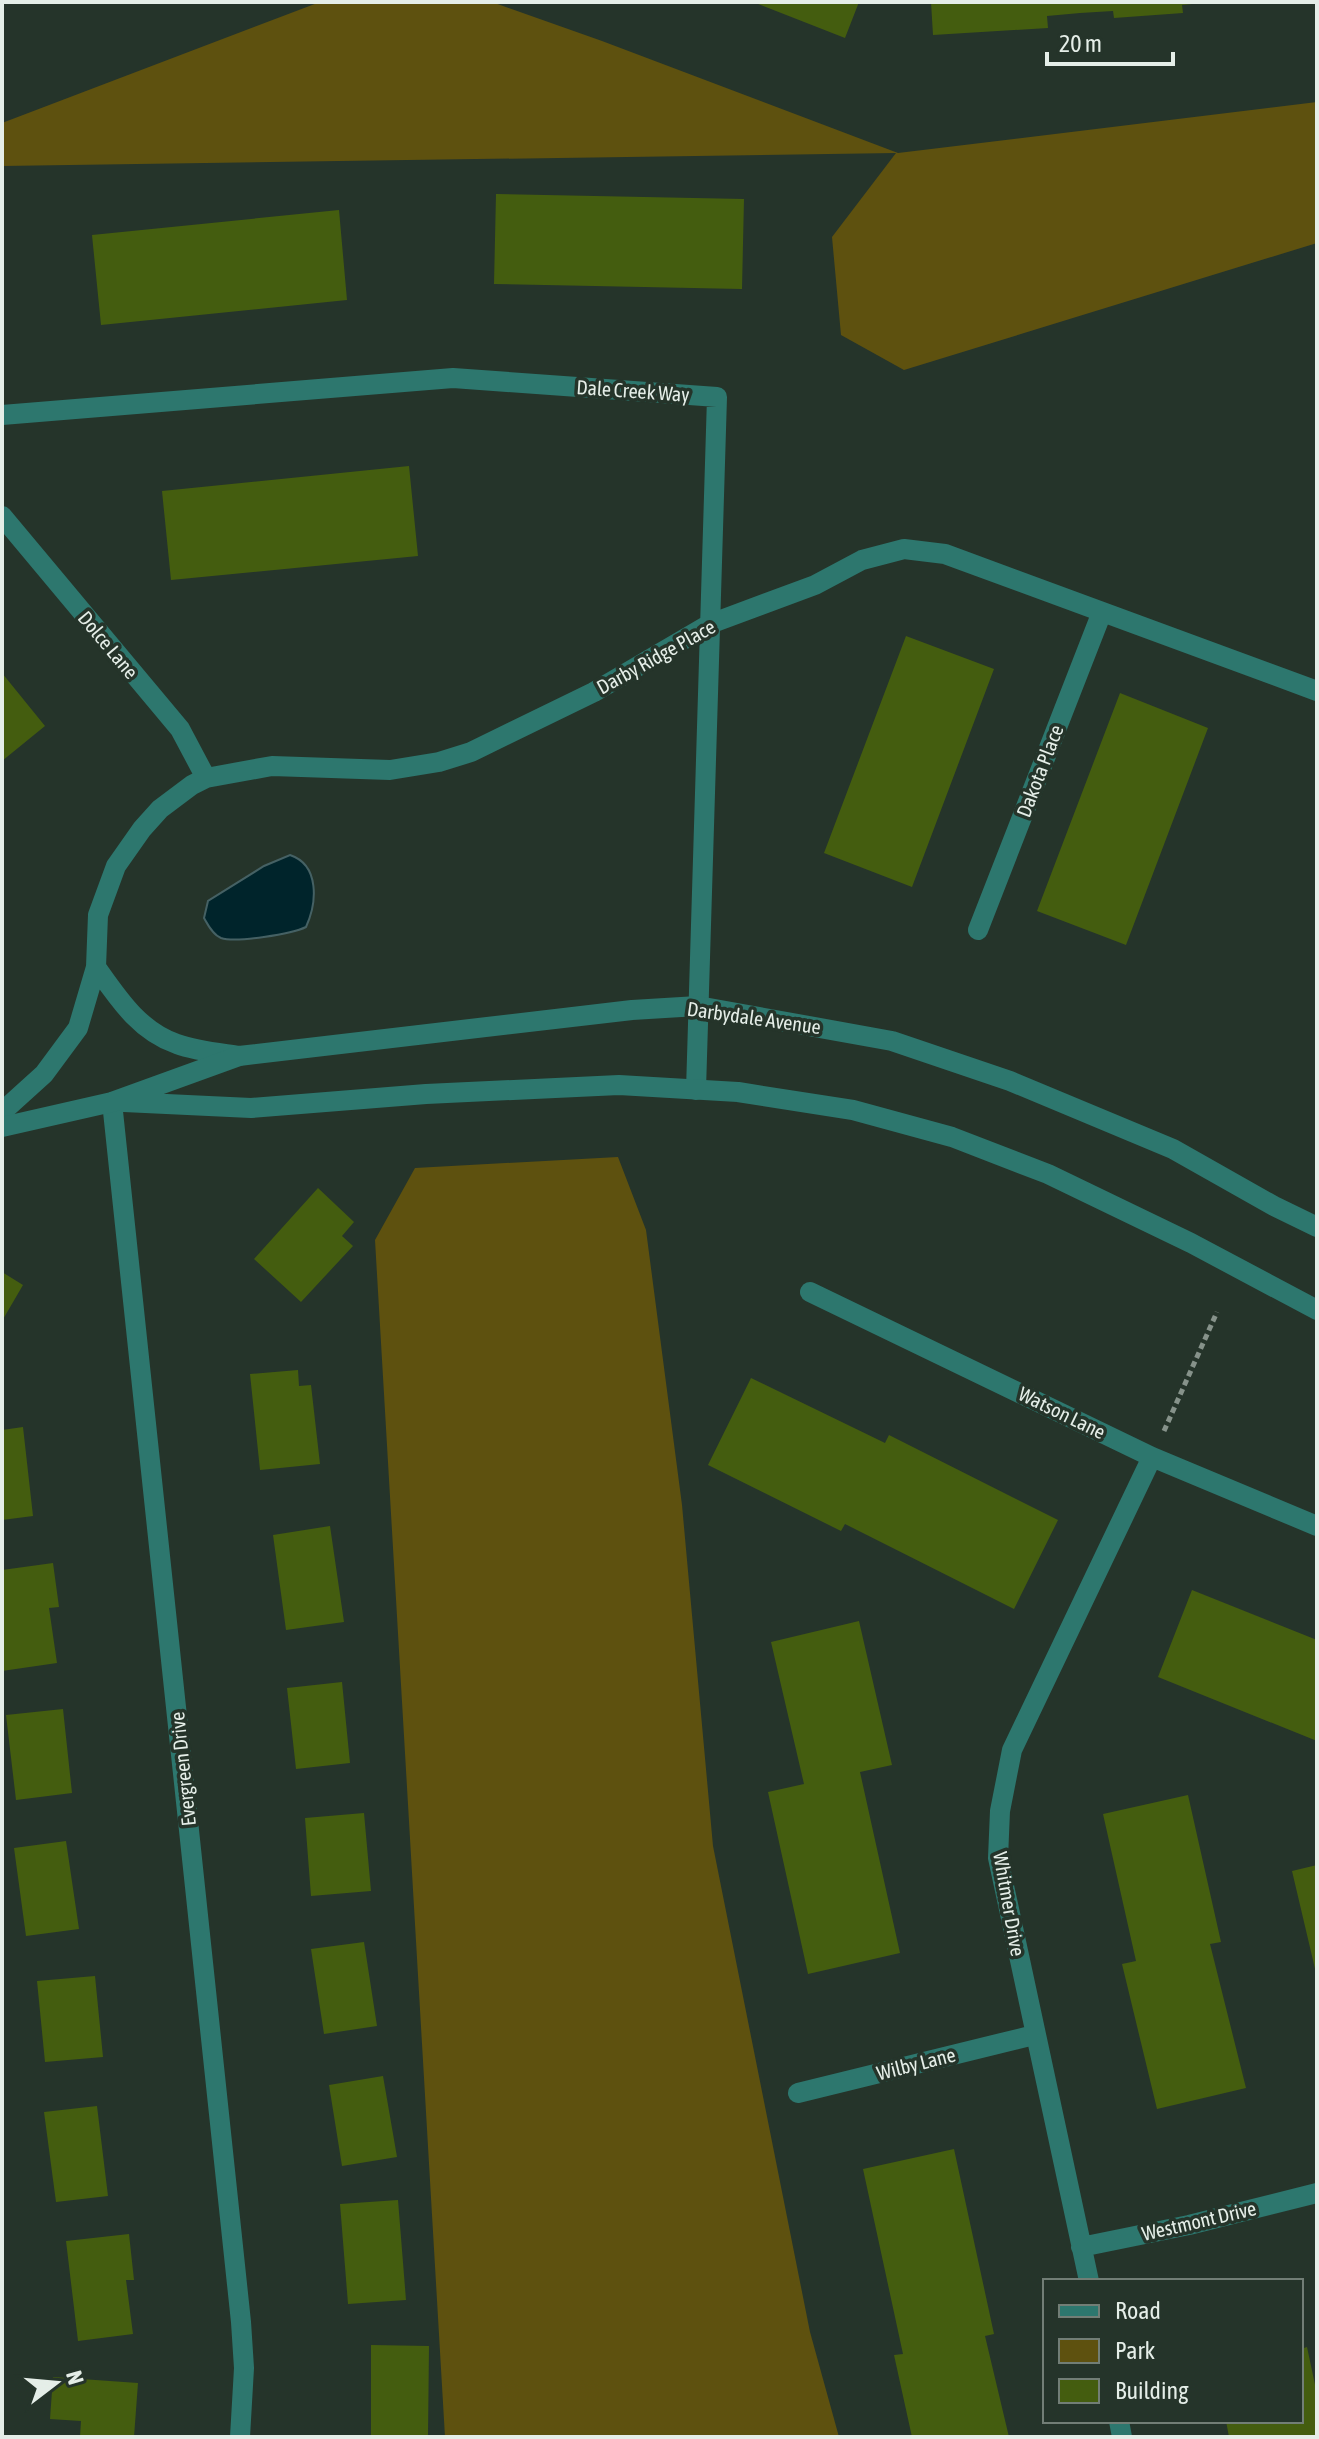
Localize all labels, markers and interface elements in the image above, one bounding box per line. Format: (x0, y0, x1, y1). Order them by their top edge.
scale bar (1047, 16, 1173, 66)
text: 20 m (1059, 30, 1102, 57)
street label: Dale Creek Way (576, 375, 690, 406)
street label: Dolce Lane (74, 606, 143, 683)
street label: Darby Ridge Place (593, 615, 719, 699)
street label: Dakota Place (1011, 721, 1068, 820)
street label: Darbydale Avenue (686, 997, 822, 1038)
street label: Watson Lane (1015, 1382, 1109, 1443)
street label: Evergreen Drive (165, 1711, 200, 1827)
street label: Whitmer Drive (989, 1850, 1030, 1958)
street label: Wilby Lane (874, 2043, 958, 2084)
street label: Westmont Drive (1139, 2196, 1258, 2245)
legend (1043, 2279, 1303, 2423)
text: Road (1115, 2297, 1161, 2324)
text: Park (1115, 2337, 1156, 2364)
north arrow (16, 2343, 96, 2423)
text: N (61, 2368, 90, 2387)
text: Building (1115, 2377, 1189, 2404)

